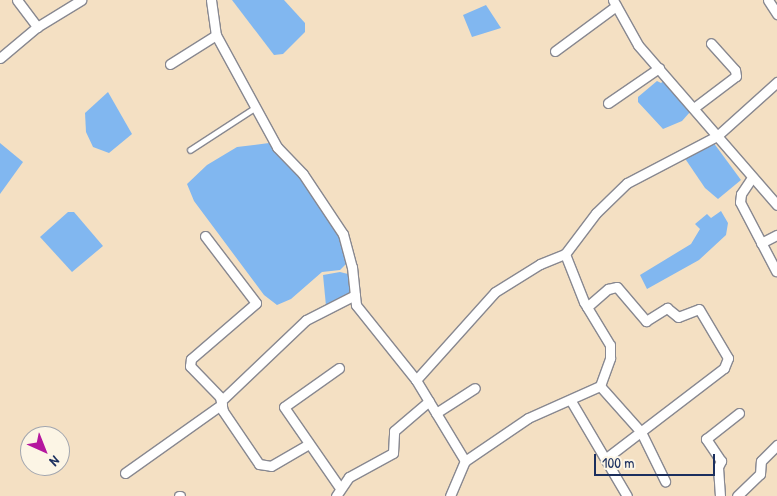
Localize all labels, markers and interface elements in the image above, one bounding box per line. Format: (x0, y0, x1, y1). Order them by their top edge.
north arrow (20, 426, 70, 476)
scale bar (597, 444, 718, 476)
text: N (46, 452, 64, 471)
text: 100 m (602, 452, 635, 473)

